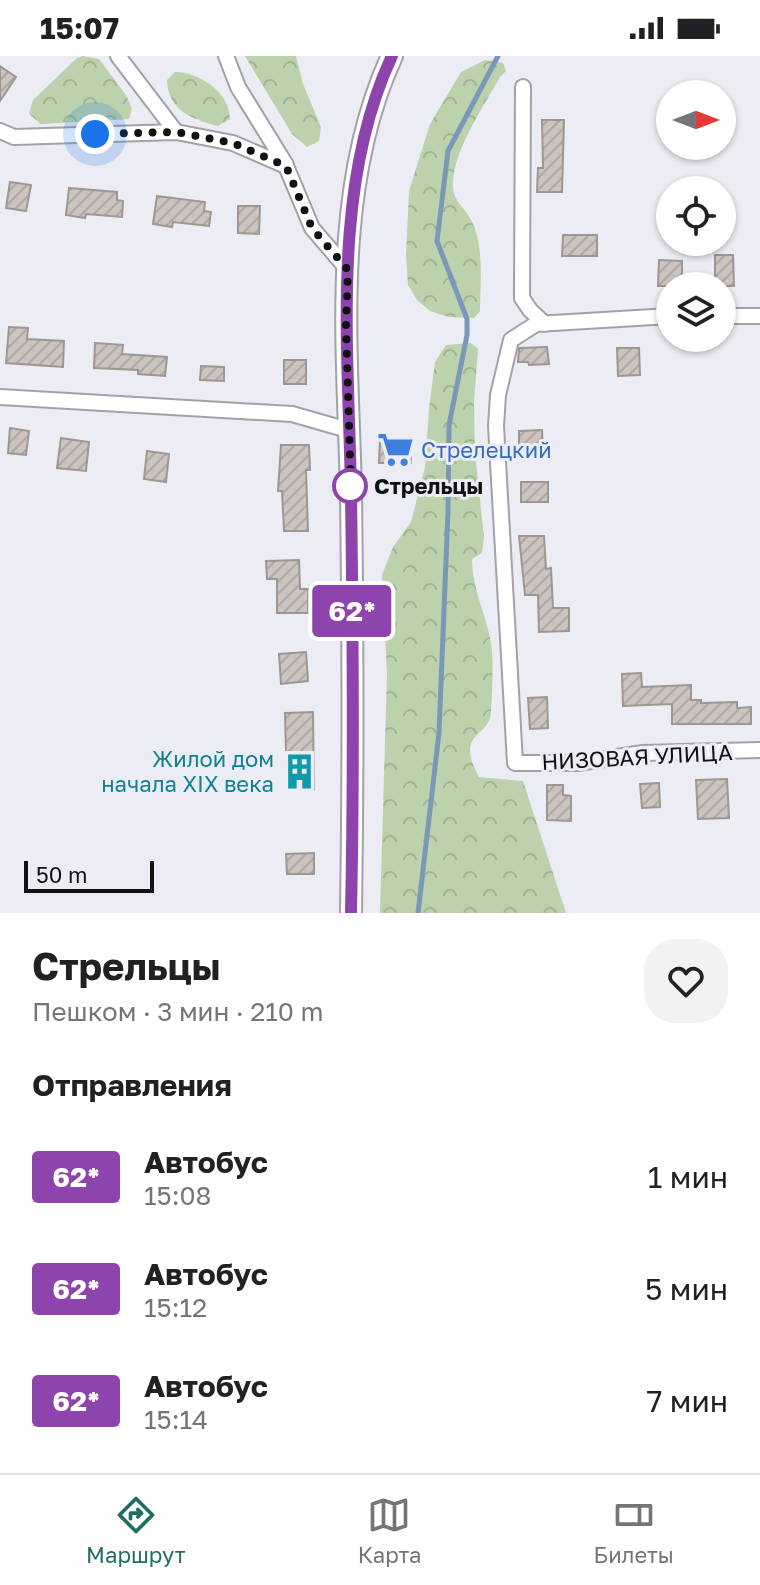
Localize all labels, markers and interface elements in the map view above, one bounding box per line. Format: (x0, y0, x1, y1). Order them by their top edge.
text: 15:07 (40, 10, 119, 46)
north arrow (656, 80, 736, 160)
map controls (656, 80, 736, 352)
your location (75, 114, 115, 154)
button: locate (656, 176, 736, 256)
button: layers (656, 272, 736, 352)
supermarket icon: Стрелецкий (376, 431, 414, 469)
place label: Стрелецкий (421, 436, 552, 463)
marker: Стрельцы (333, 469, 367, 503)
place label: Стрельцы (374, 472, 483, 499)
line badge: 62* (306, 585, 398, 637)
text: 62* (328, 594, 376, 627)
street label: НИЗОВАЯ УЛИЦА (541, 738, 733, 775)
place label: Жилой дом начала XIX века (101, 745, 274, 797)
building icon: Жилой дом начала XIX века (281, 753, 319, 791)
scale bar (24, 857, 154, 893)
text: 50 m (36, 861, 87, 888)
button: heart (644, 939, 728, 1023)
text: Стрельцы (32, 943, 221, 988)
text: Пешком · 3 мин · 210 m (32, 996, 323, 1027)
text: Отправления (32, 1067, 232, 1103)
text: Автобус (144, 1144, 268, 1180)
text: 1 мин (648, 1159, 728, 1195)
text: 62* (52, 1160, 100, 1193)
text: 15:08 (144, 1180, 211, 1211)
text: Автобус (144, 1256, 268, 1292)
text: 5 мин (645, 1271, 728, 1307)
text: 62* (52, 1272, 100, 1305)
text: 15:12 (144, 1292, 207, 1323)
text: Автобус (144, 1368, 268, 1404)
text: 7 мин (646, 1383, 728, 1419)
text: 62* (52, 1384, 100, 1417)
text: 15:14 (144, 1404, 208, 1435)
tab: Маршрут (86, 1493, 185, 1568)
tab: Карта (358, 1493, 421, 1568)
tab: Билеты (594, 1493, 674, 1568)

